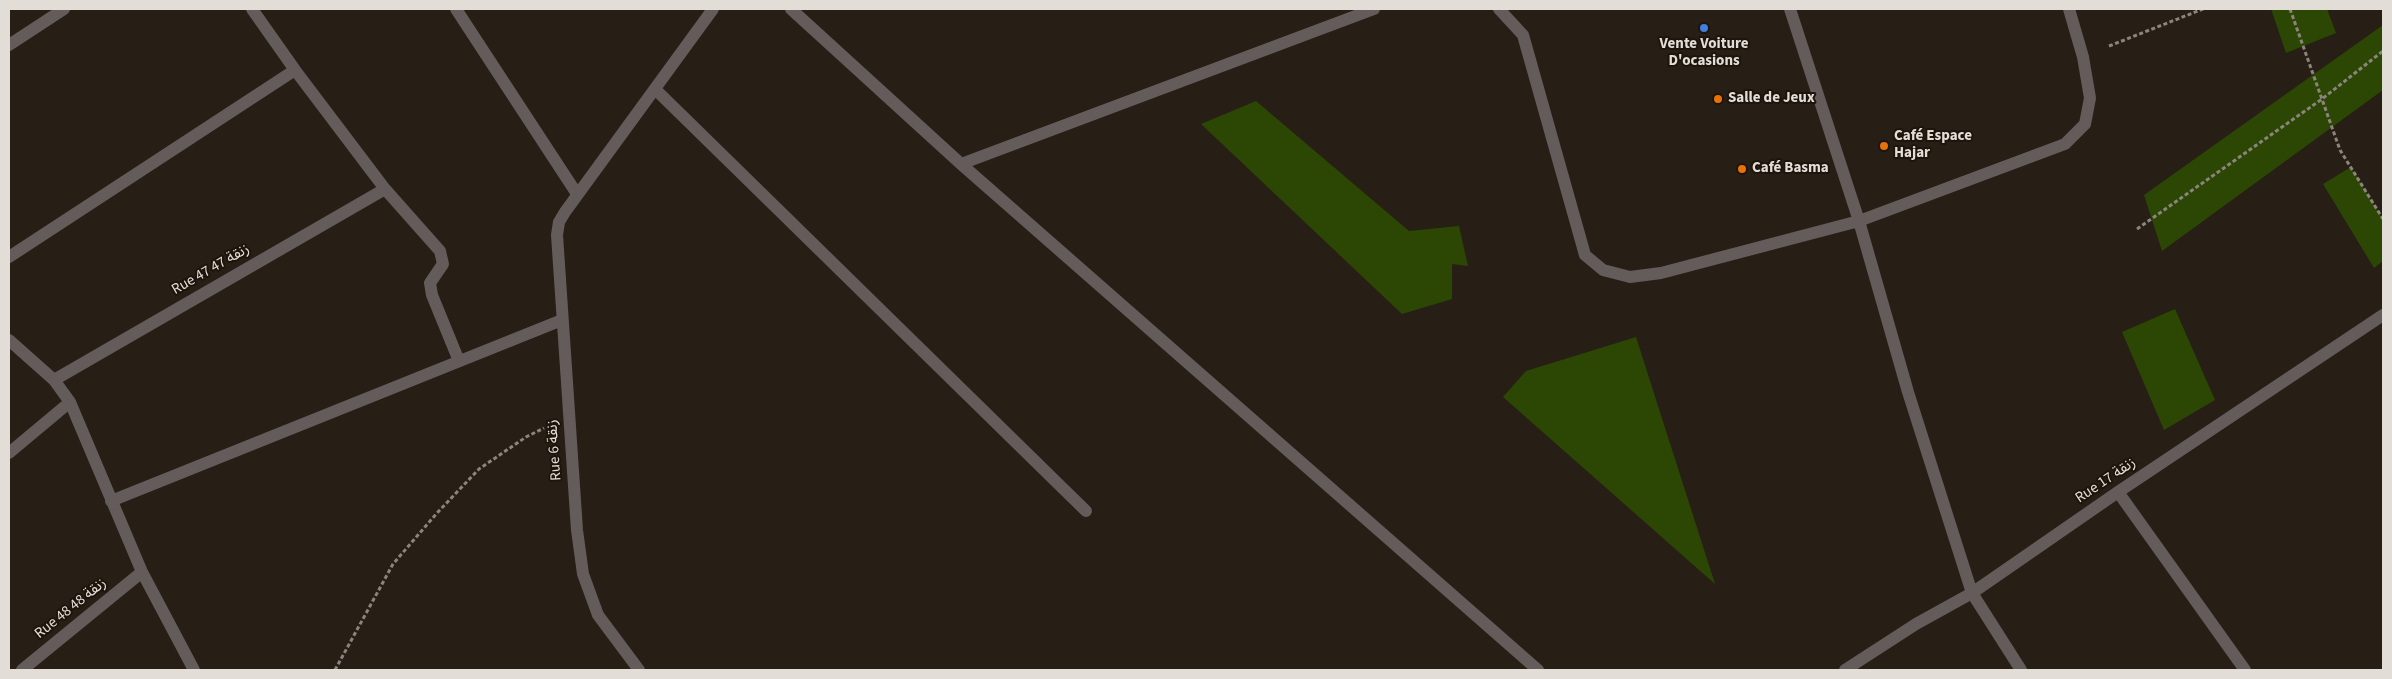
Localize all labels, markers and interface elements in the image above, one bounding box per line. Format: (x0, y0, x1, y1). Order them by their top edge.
marker: Vente Voiture D'ocasions (1698, 22, 1710, 34)
place label: Vente Voiture D'ocasions (1659, 36, 1749, 71)
place label: Salle de Jeux (1728, 90, 1815, 108)
marker: Salle de Jeux (1712, 93, 1724, 105)
place label: Café Espace Hajar (1894, 128, 1972, 163)
marker: Café Espace Hajar (1878, 140, 1890, 152)
place label: Café Basma (1752, 160, 1829, 178)
marker: Café Basma (1736, 163, 1748, 175)
street label: Rue 47 زنقة 47 (169, 241, 253, 299)
street label: Rue 6 زنقة (544, 419, 566, 481)
street label: Rue 17 زنقة (2072, 454, 2140, 508)
street label: Rue 48 زنقة 48 (32, 575, 110, 643)

